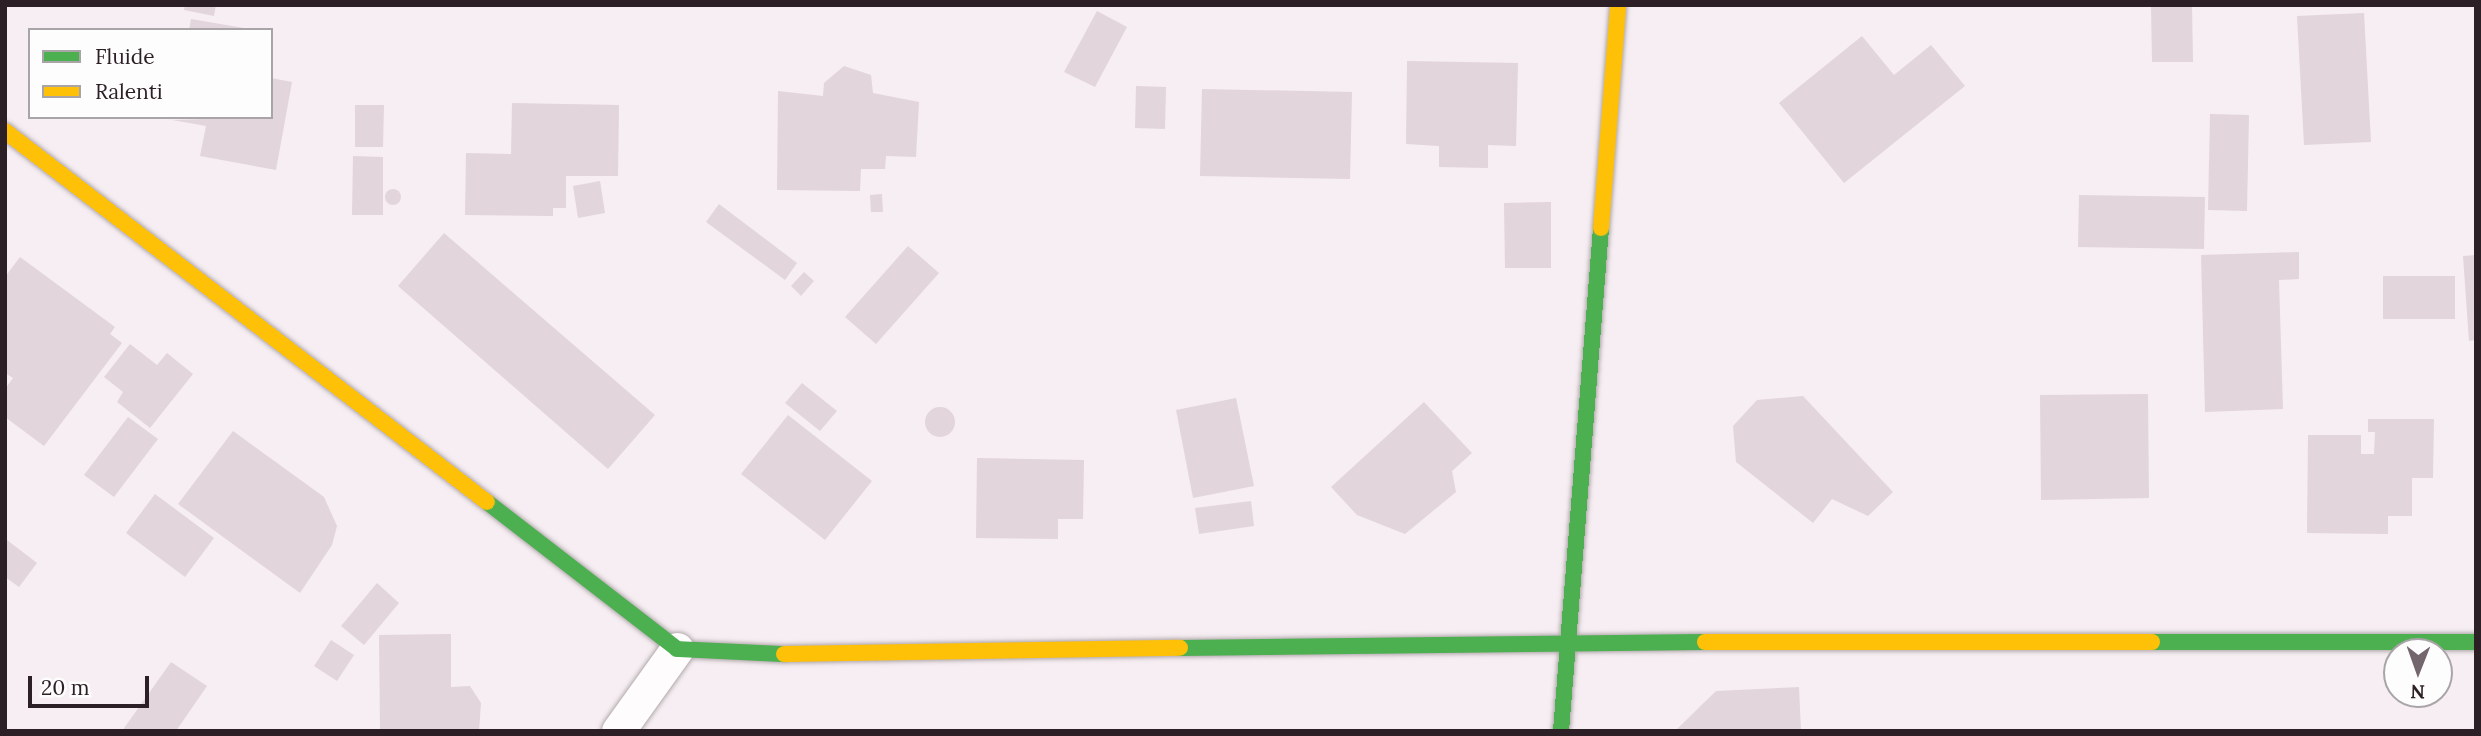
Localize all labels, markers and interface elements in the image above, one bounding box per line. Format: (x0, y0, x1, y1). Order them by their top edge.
legend (28, 28, 273, 119)
text: Fluide (95, 43, 155, 70)
text: Ralenti (95, 78, 163, 105)
north arrow (2383, 638, 2453, 708)
scale bar (32, 662, 152, 706)
text: 20 m (41, 674, 90, 701)
text: N (2410, 680, 2425, 704)

